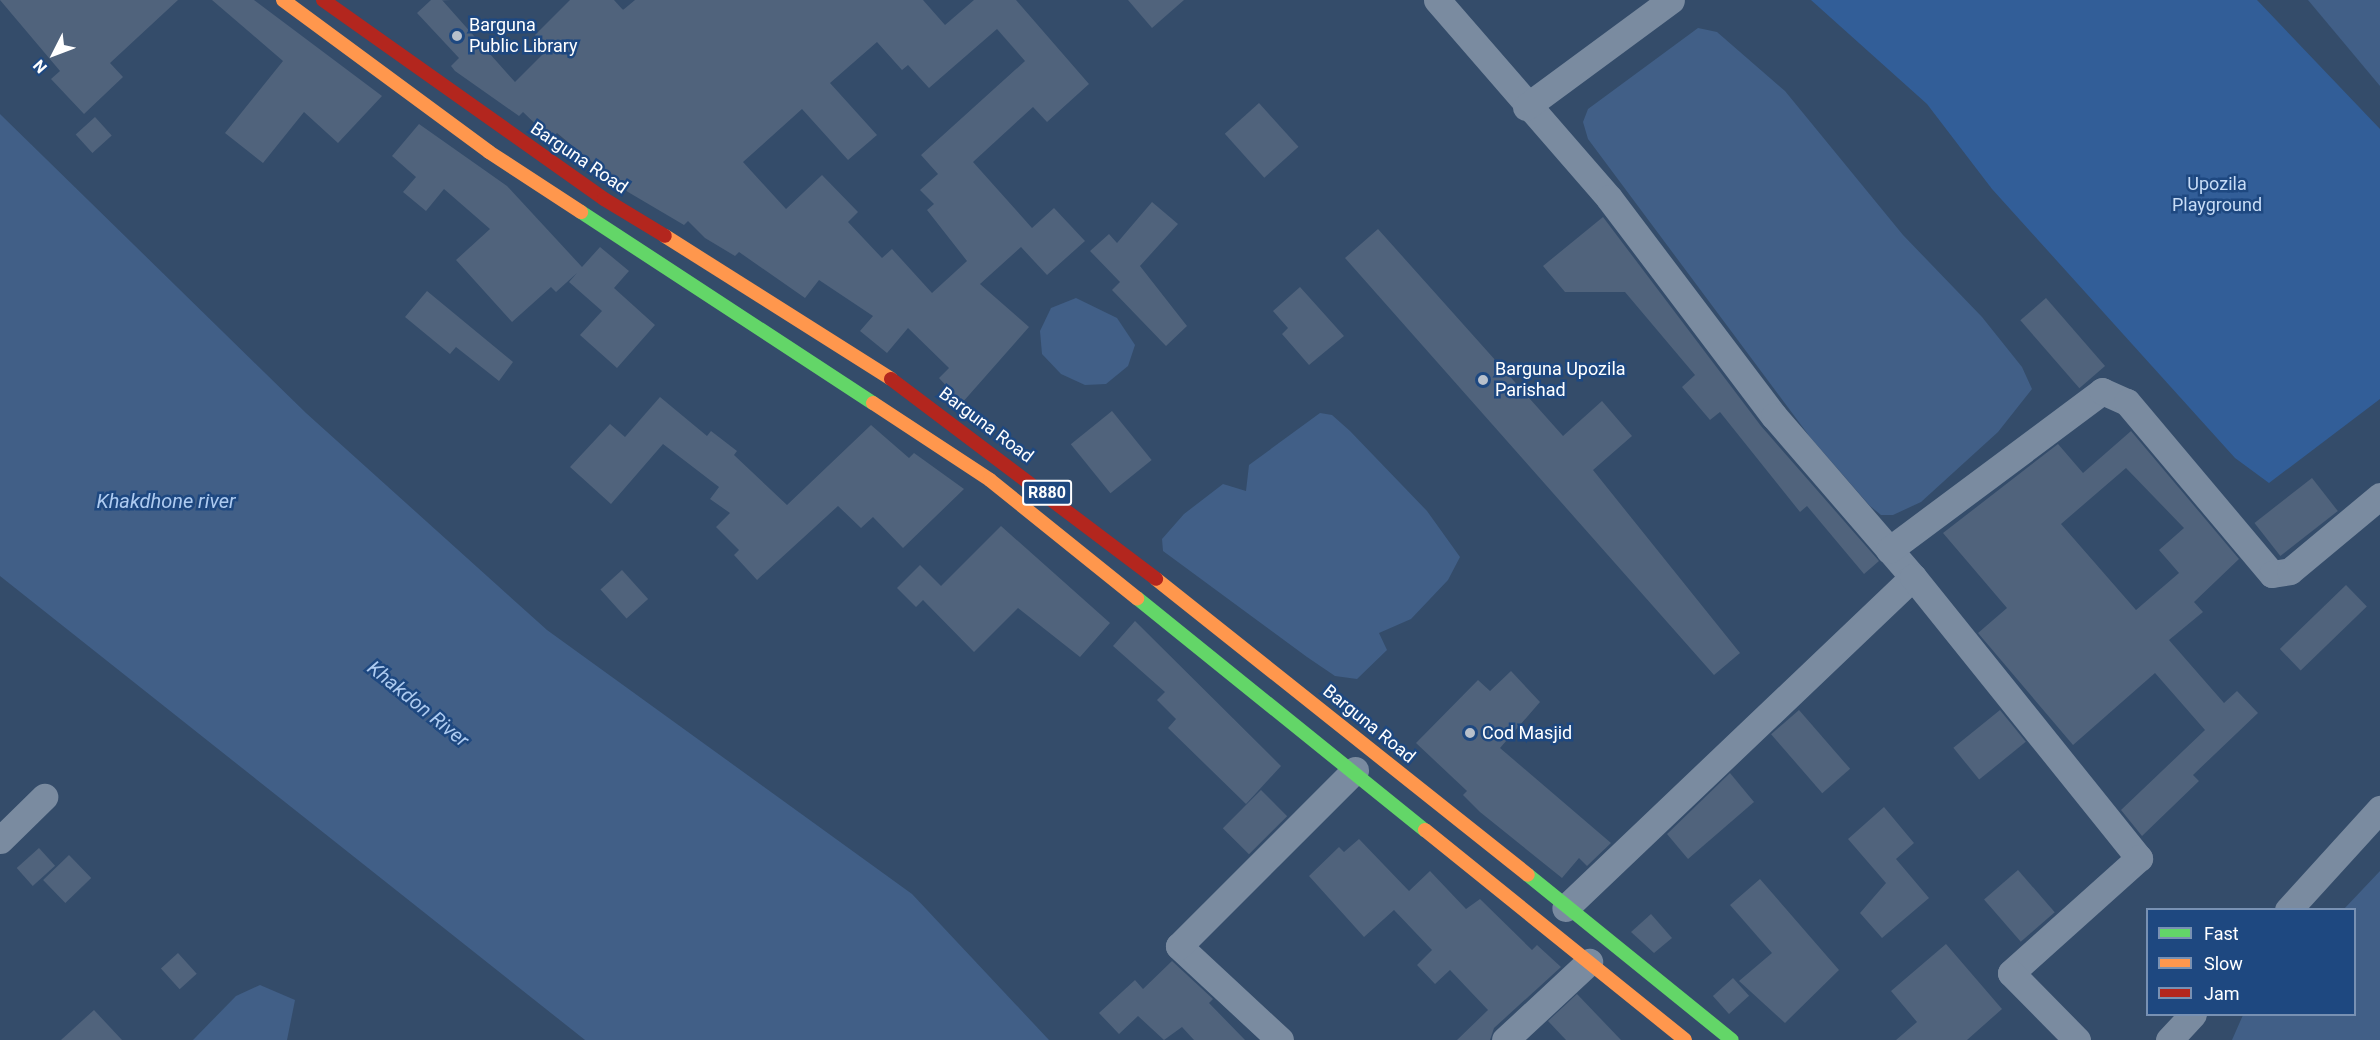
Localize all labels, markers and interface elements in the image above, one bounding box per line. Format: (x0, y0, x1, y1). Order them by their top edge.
place label: Barguna Public Library (469, 15, 578, 57)
north arrow (24, 24, 84, 84)
marker: Barguna Public Library (450, 29, 464, 43)
text: N (29, 56, 51, 77)
street label: Barguna Road (526, 118, 632, 198)
park label: Upozila Playground (2172, 174, 2262, 216)
place label: Barguna Upozila Parishad (1495, 359, 1626, 401)
marker: Barguna Upozila Parishad (1476, 373, 1490, 387)
street label: Barguna Road (935, 383, 1037, 467)
road number: R880 (1022, 480, 1072, 506)
water label: Khakdhone river (96, 489, 236, 513)
water label: Khakdon River (362, 656, 474, 752)
street label: Barguna Road (1319, 680, 1419, 768)
place label: Cod Masjid (1482, 722, 1572, 744)
marker: Cod Masjid (1463, 726, 1477, 740)
legend (2146, 908, 2356, 1016)
text: Fast (2204, 923, 2239, 944)
text: Slow (2204, 953, 2243, 974)
text: Jam (2204, 983, 2240, 1004)

